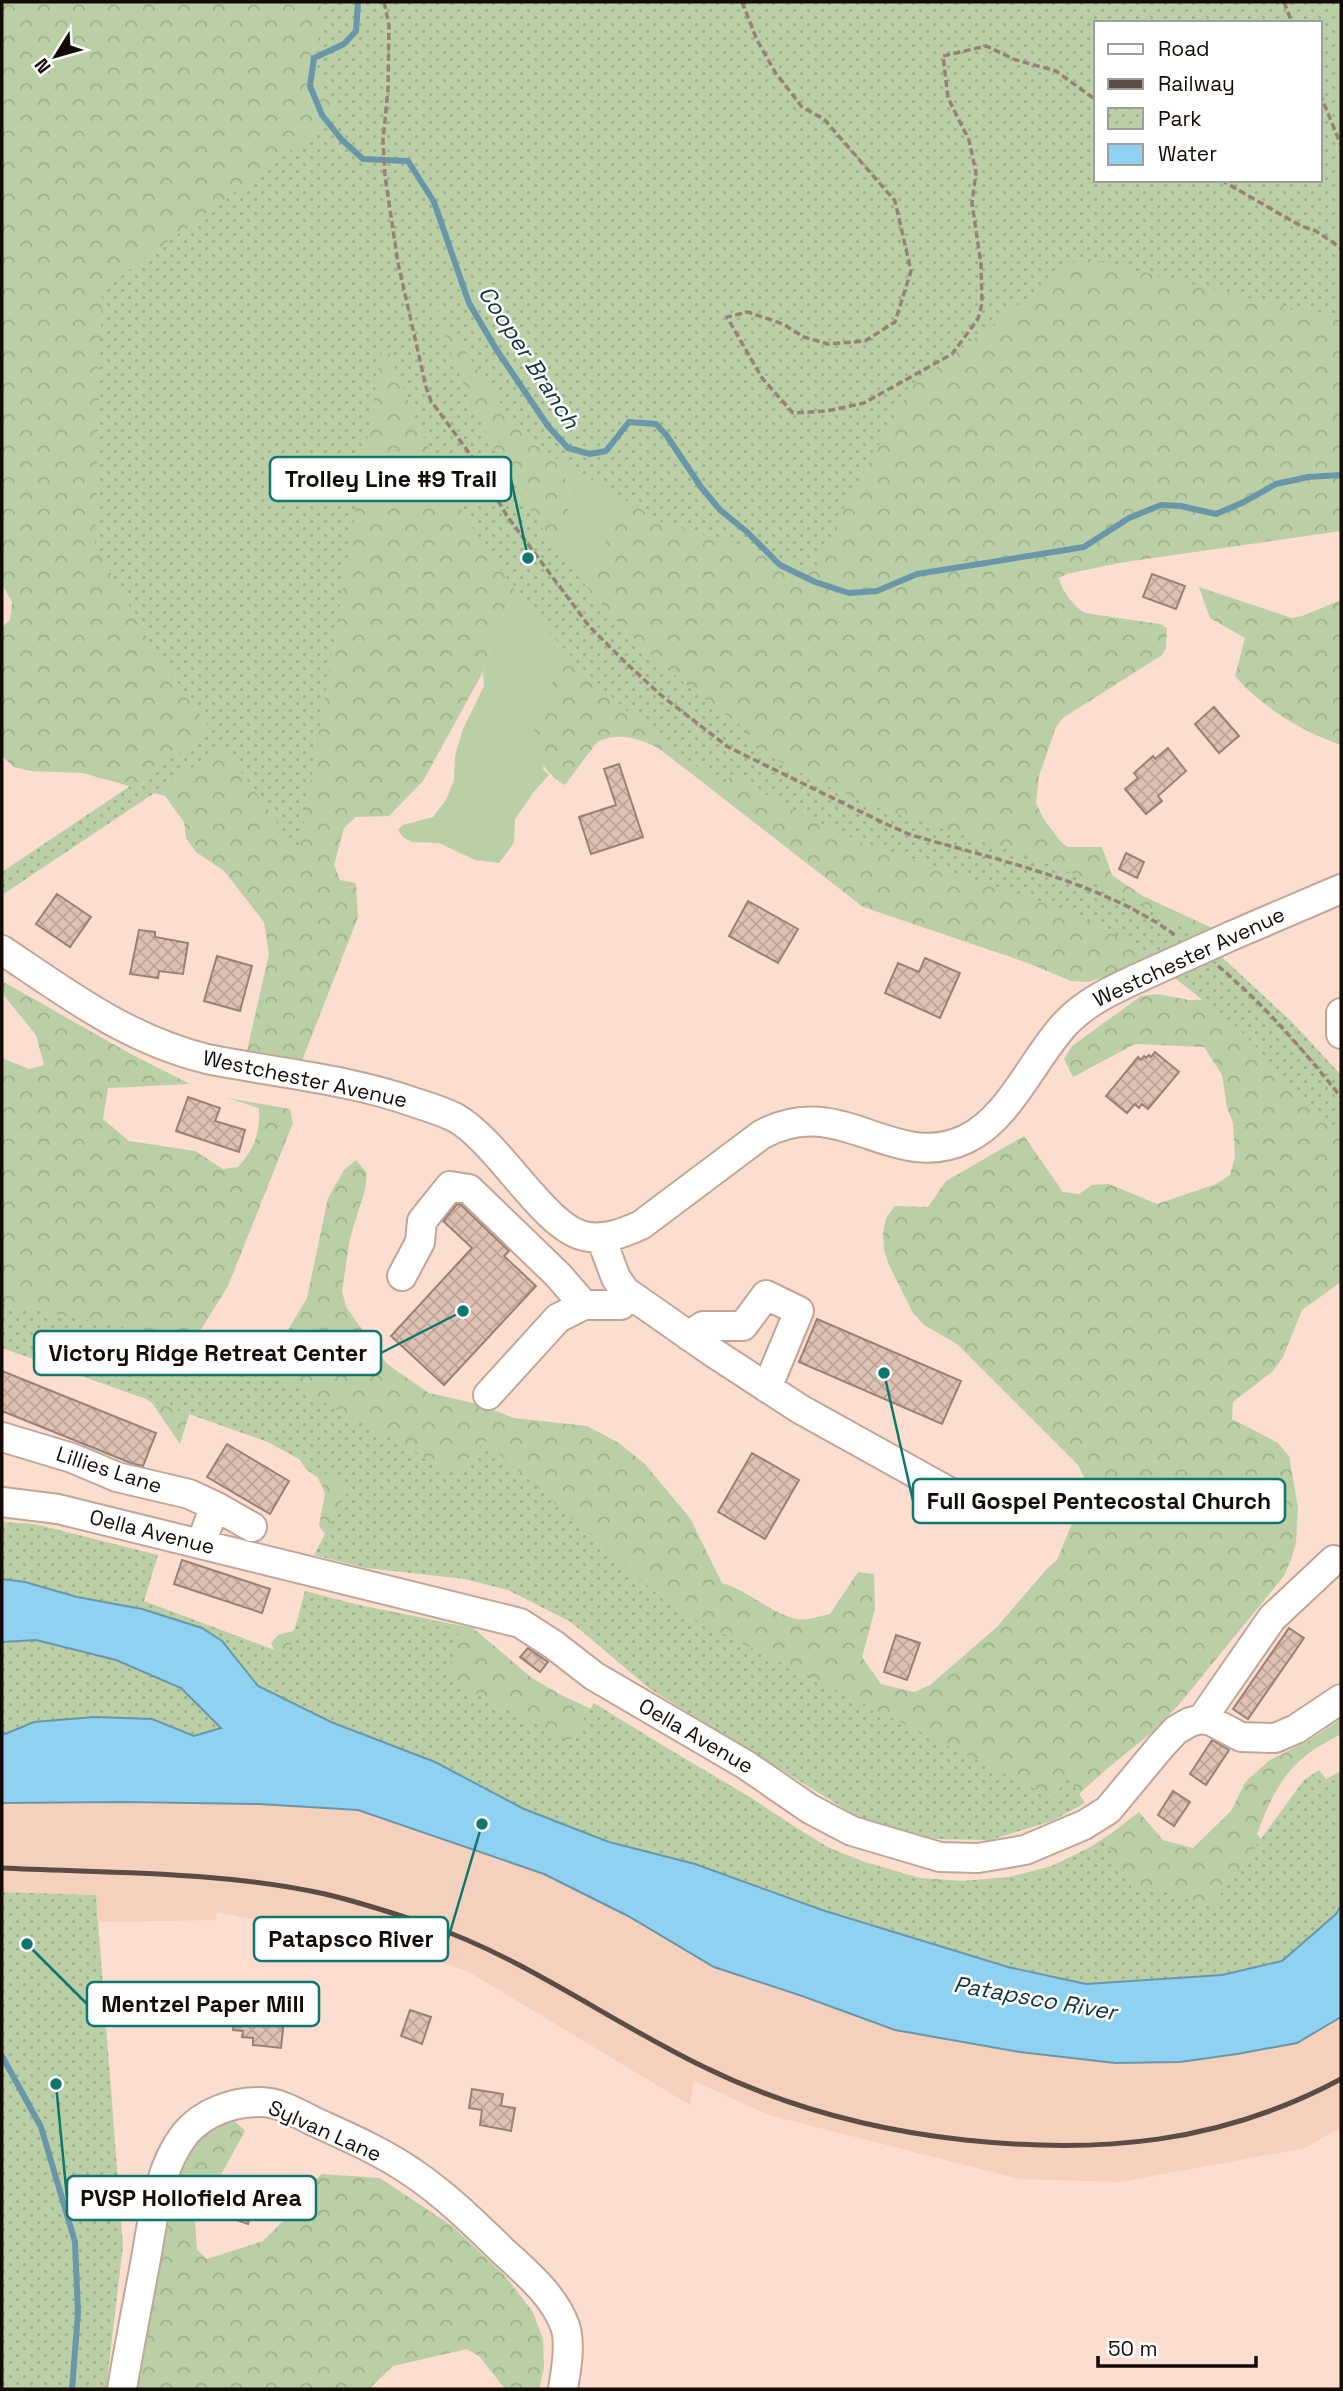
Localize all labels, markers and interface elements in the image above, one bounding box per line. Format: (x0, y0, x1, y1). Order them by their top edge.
north arrow (21, 21, 91, 91)
legend (1094, 21, 1322, 182)
text: Road (1158, 35, 1210, 62)
text: N (29, 53, 57, 79)
text: Railway (1158, 70, 1235, 97)
text: Park (1158, 105, 1202, 132)
text: Water (1158, 140, 1217, 167)
water label: Cooper Branch (472, 280, 587, 435)
callout: Trolley Line #9 Trail (270, 457, 511, 501)
text: Trolley Line #9 Trail (285, 464, 497, 494)
street label: Westchester Avenue (1089, 900, 1289, 1013)
street label: Westchester Avenue (200, 1044, 410, 1113)
callout: Victory Ridge Retreat Center (34, 1331, 381, 1375)
text: Victory Ridge Retreat Center (49, 1338, 367, 1368)
street label: Lillies Lane (53, 1440, 166, 1499)
callout: Full Gospel Pentecostal Church (913, 1479, 1285, 1523)
text: Full Gospel Pentecostal Church (927, 1486, 1271, 1516)
street label: Oella Avenue (87, 1503, 218, 1560)
street label: Oella Avenue (634, 1692, 758, 1779)
callout: Patapsco River (254, 1917, 448, 1961)
text: Patapsco River (268, 1924, 434, 1954)
water label: Patapsco River (951, 1969, 1121, 2027)
callout: Mentzel Paper Mill (87, 1982, 319, 2026)
text: Mentzel Paper Mill (101, 1989, 305, 2019)
street label: Sylvan Lane (264, 2094, 386, 2167)
callout: PVSP Hollofield Area (67, 2176, 316, 2220)
text: PVSP Hollofield Area (80, 2183, 302, 2213)
scale bar (1098, 2324, 1256, 2368)
text: 50 m (1108, 2335, 1158, 2362)

